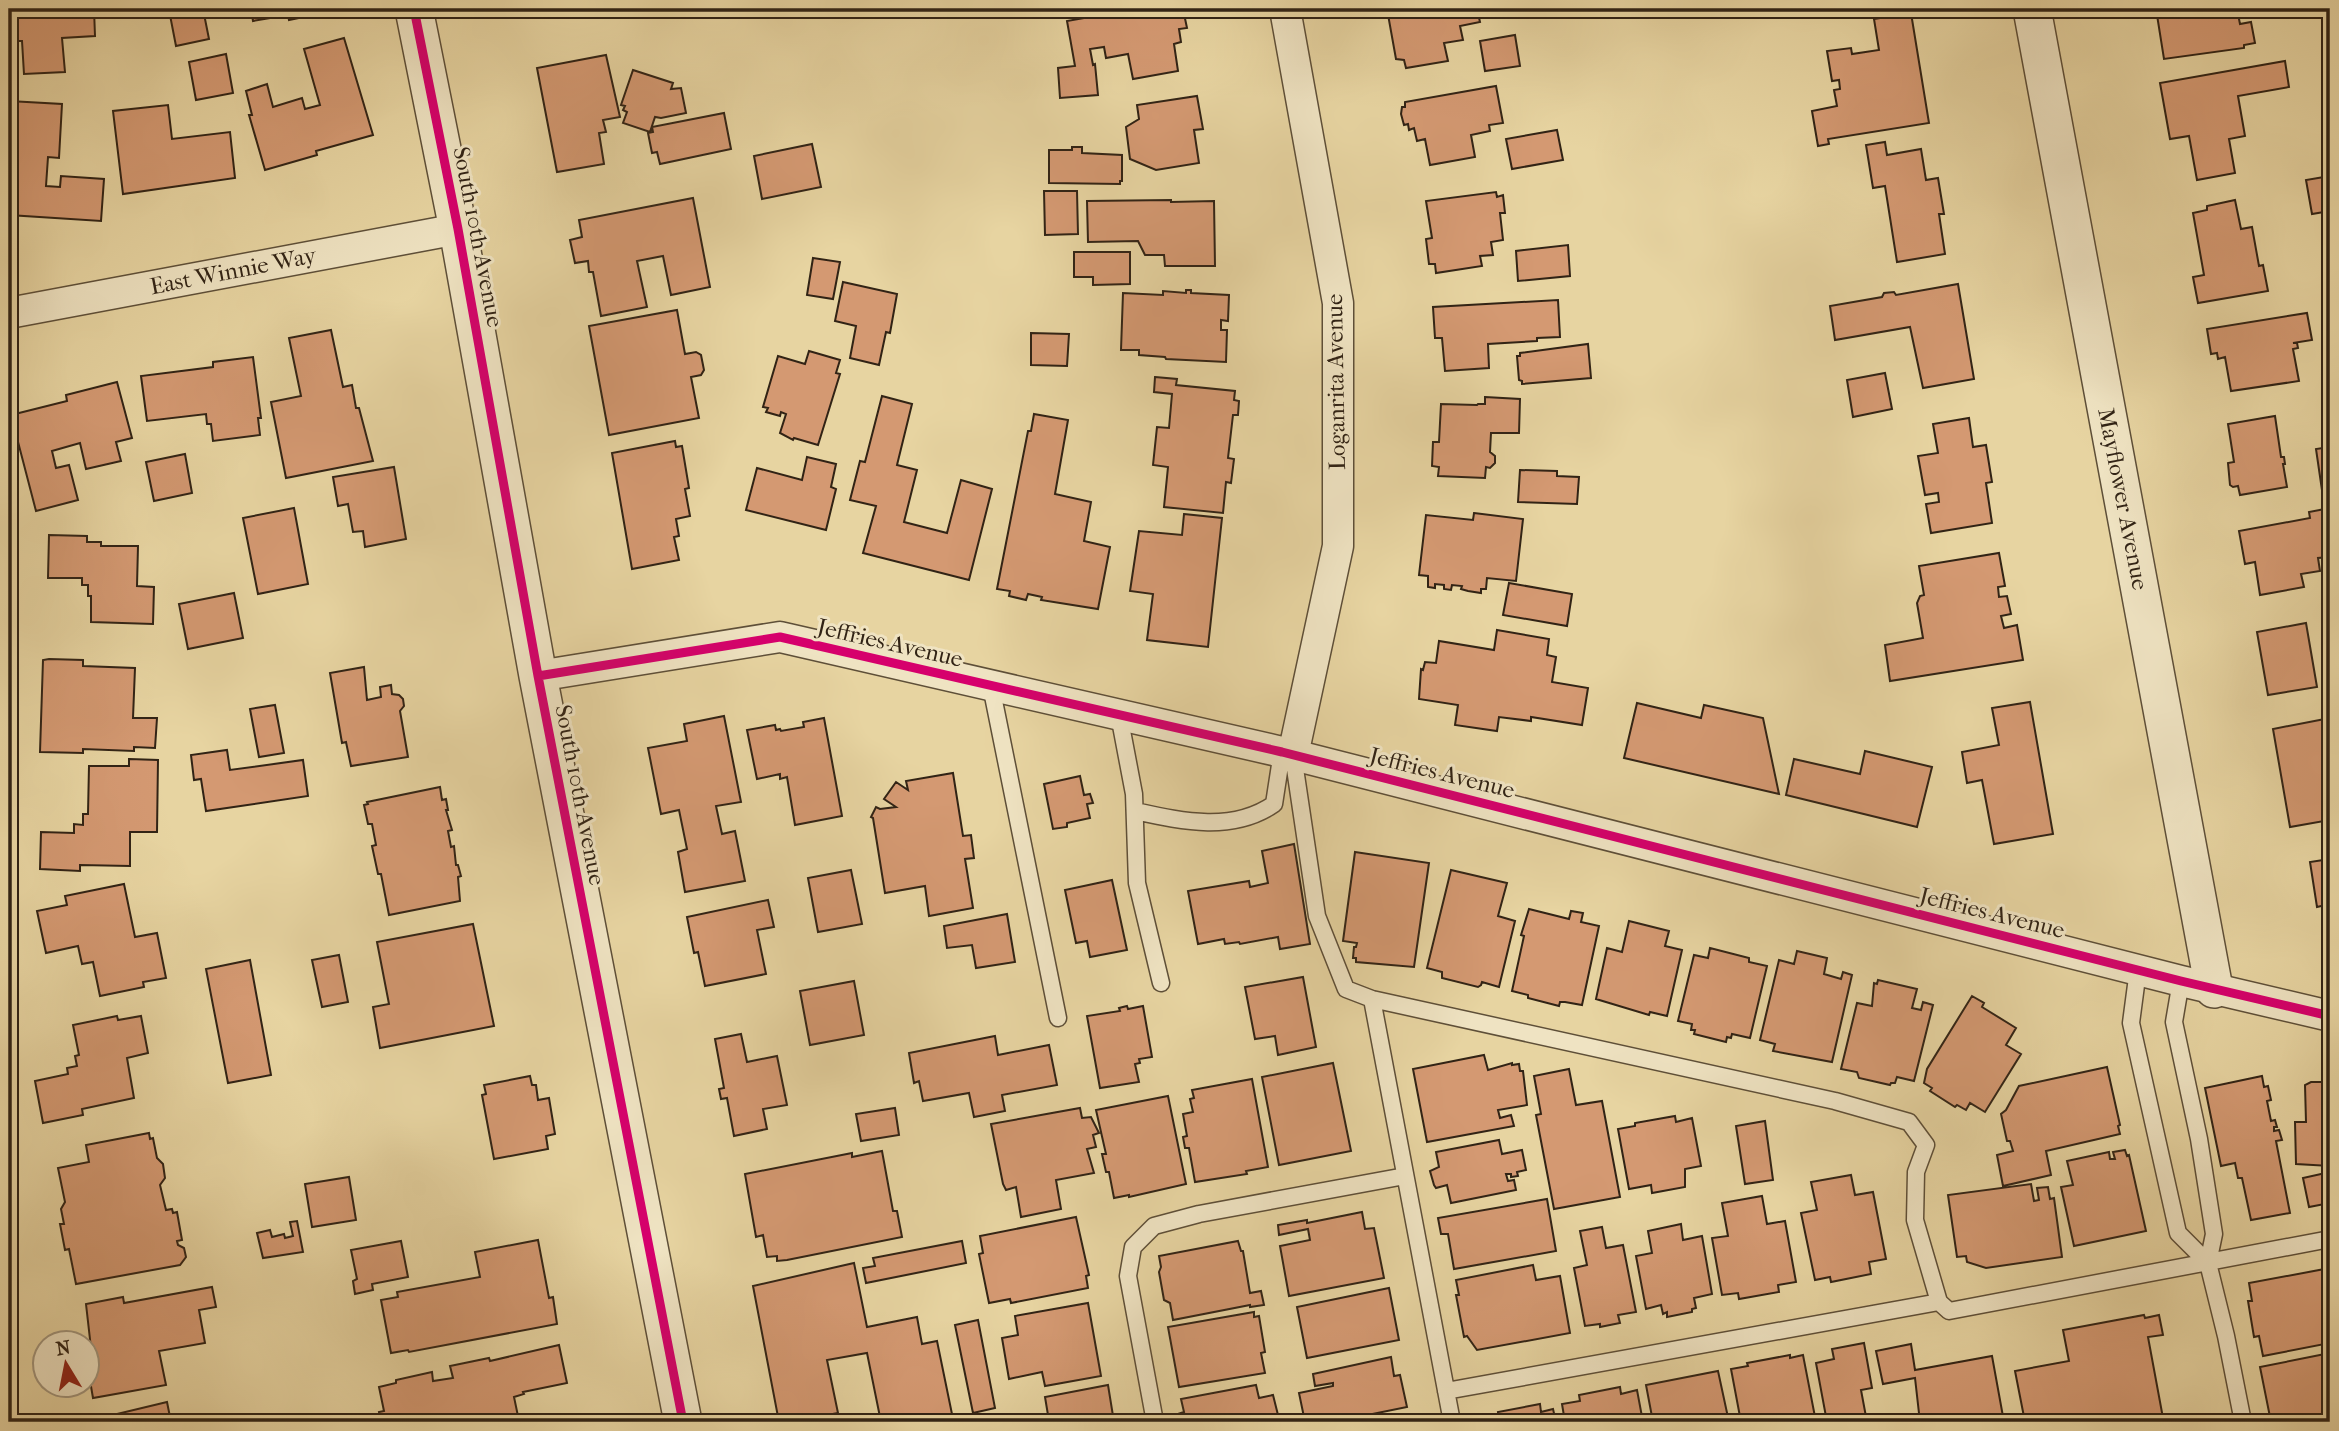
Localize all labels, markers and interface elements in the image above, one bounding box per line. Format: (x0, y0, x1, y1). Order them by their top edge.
street label: South 10th Avenue (447, 144, 509, 330)
street label: East Winnie Way (148, 242, 319, 300)
street label: Loganrita Avenue (1321, 294, 1351, 470)
street label: Mayflower Avenue (2092, 406, 2154, 592)
street label: Jeffries Avenue (813, 613, 965, 673)
street label: South 10th Avenue (549, 702, 611, 888)
street label: Jeffries Avenue (1365, 741, 1517, 804)
street label: Jeffries Avenue (1915, 881, 2067, 944)
north arrow (32, 1330, 102, 1400)
text: N (54, 1336, 73, 1360)

